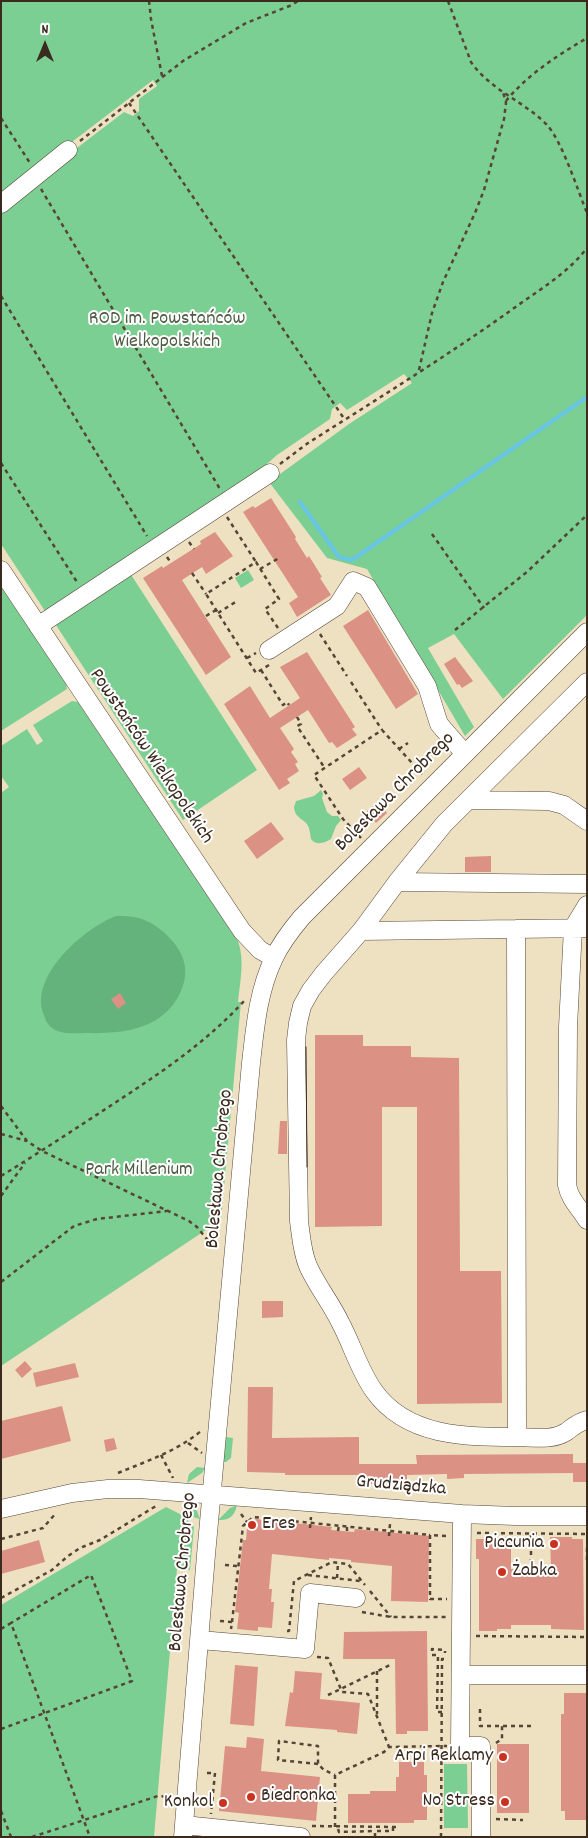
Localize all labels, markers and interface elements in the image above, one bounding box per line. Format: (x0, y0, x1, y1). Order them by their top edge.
north arrow (20, 20, 70, 70)
text: N (42, 20, 48, 40)
park label: ROD im. Powstańców Wielkopolskich (89, 308, 245, 355)
street label: Powstańców Wielkopolskich (82, 665, 218, 849)
street label: Bolesława Chrobrego (331, 728, 461, 858)
street label: Bolesława Chrobrego (202, 1088, 240, 1250)
park label: Park Millenium (85, 1159, 193, 1183)
street label: Grudziądzka (355, 1471, 447, 1503)
street label: Bolesława Chrobrego (165, 1491, 203, 1653)
place label: Eres (262, 1513, 296, 1537)
marker: Eres (246, 1519, 258, 1531)
place label: Piccunia (484, 1532, 544, 1556)
marker: Piccunia (548, 1538, 560, 1550)
place label: Żabka (512, 1560, 557, 1584)
marker: Żabka (496, 1566, 508, 1578)
place label: Arpi Reklamy (394, 1745, 493, 1769)
marker: Arpi Reklamy (497, 1751, 509, 1763)
place label: Biedronka (261, 1785, 335, 1809)
place label: No Stress (422, 1790, 495, 1814)
place label: Konkol (164, 1791, 213, 1815)
marker: Biedronka (245, 1791, 257, 1803)
marker: No Stress (499, 1796, 511, 1808)
marker: Konkol (217, 1797, 229, 1809)

